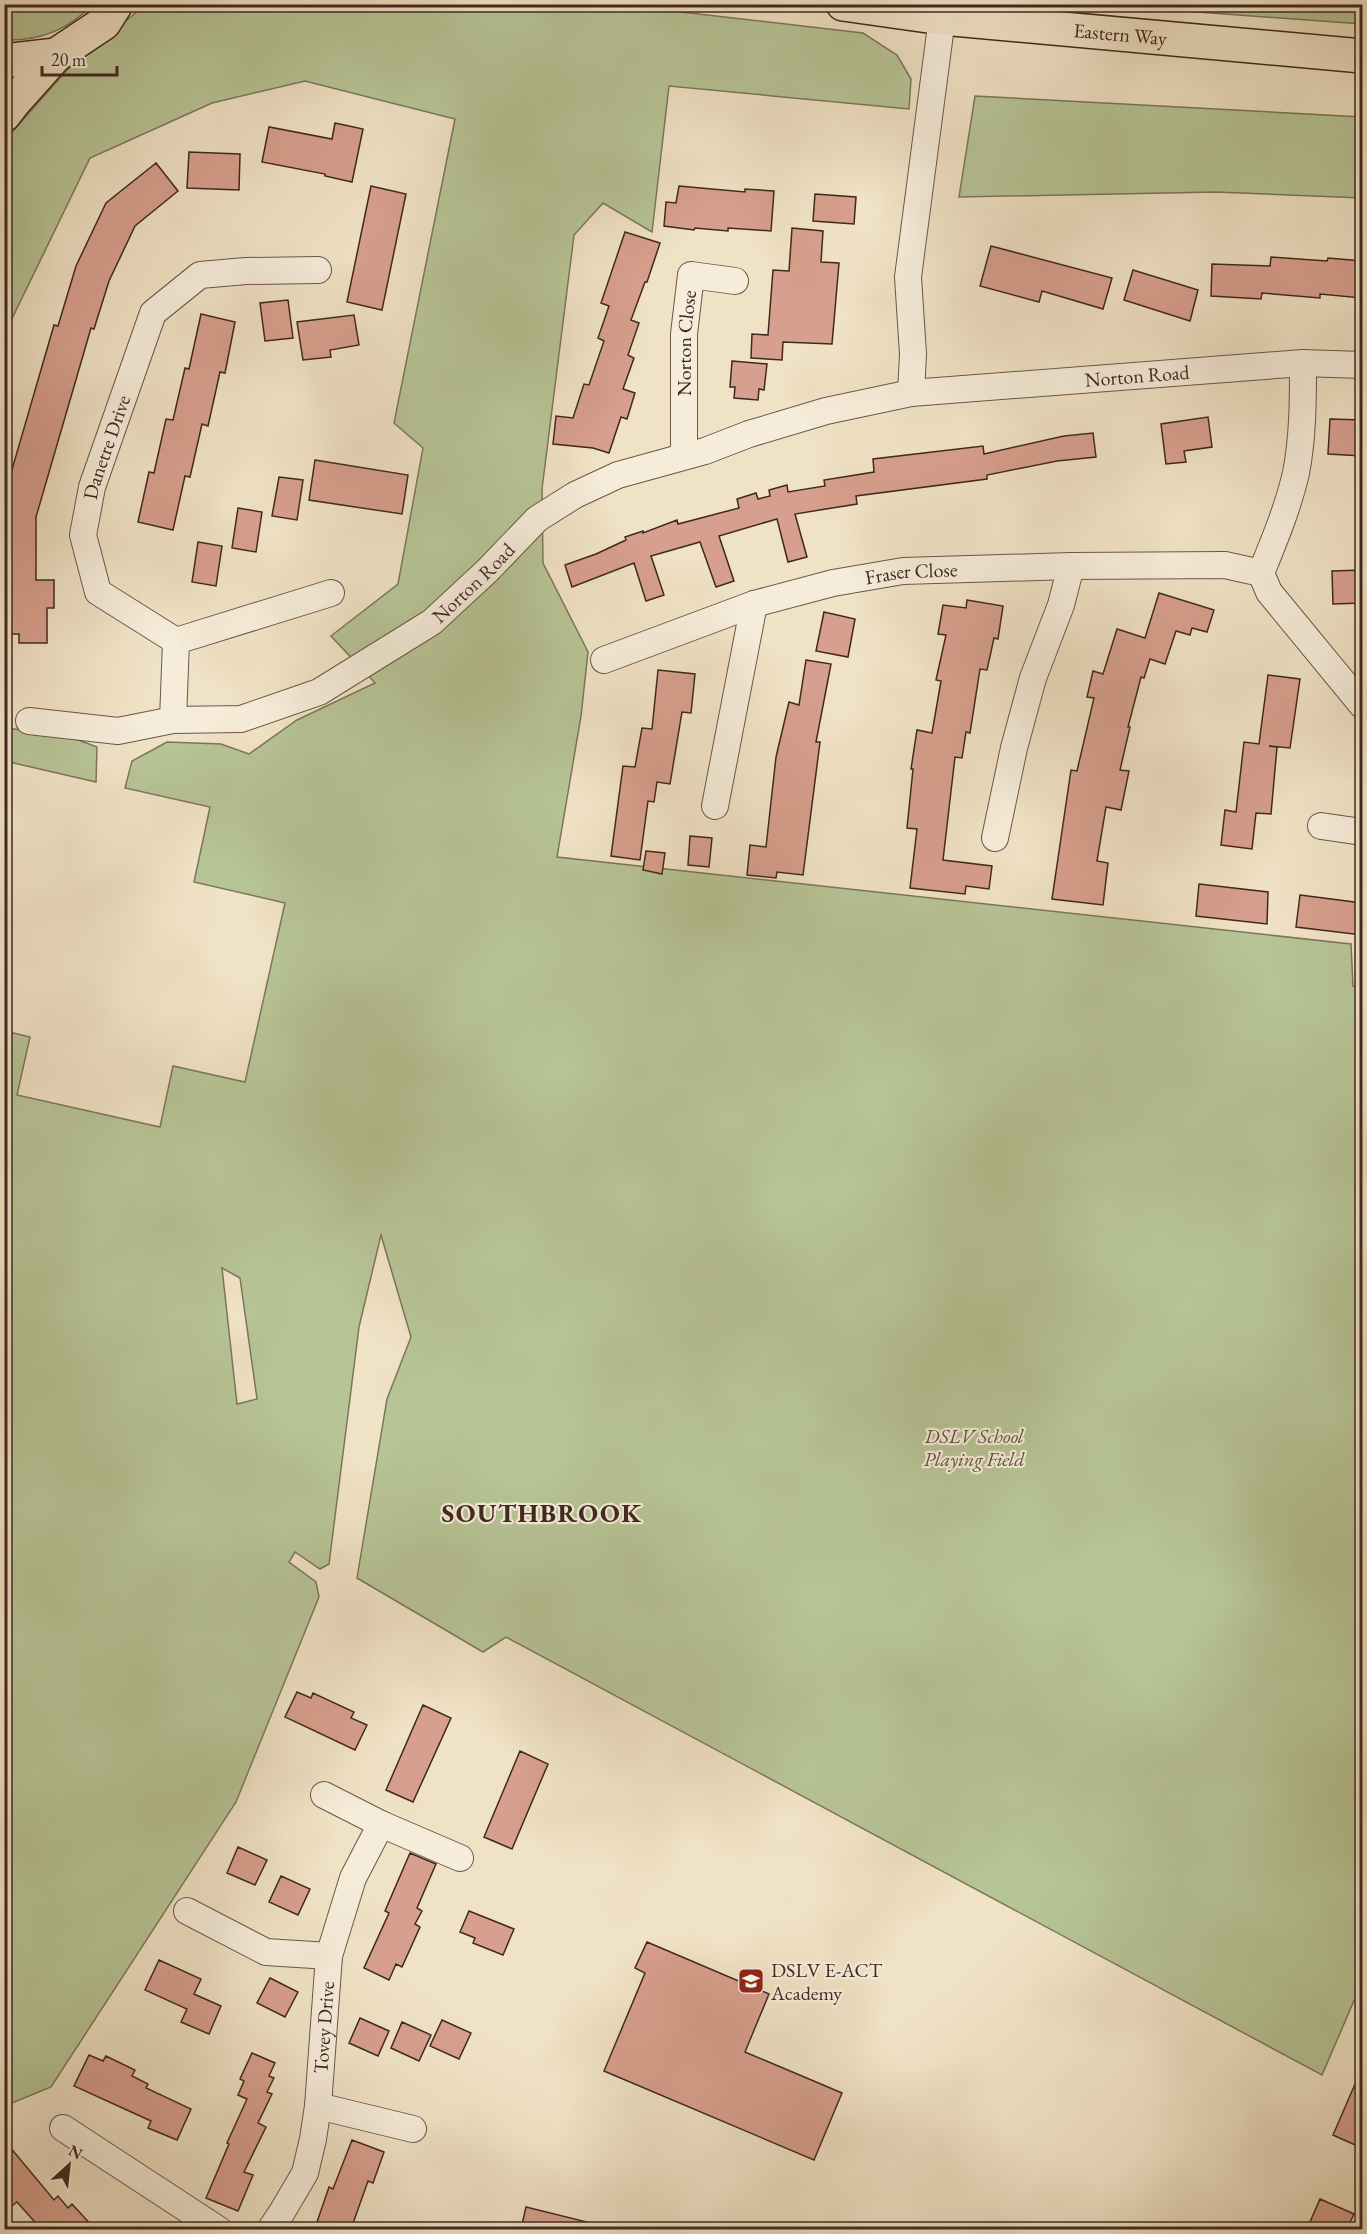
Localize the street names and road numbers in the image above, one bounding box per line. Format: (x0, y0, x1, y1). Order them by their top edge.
street label: Eastern Way (1073, 17, 1168, 51)
street label: Norton Close (671, 288, 702, 396)
street label: Norton Road (1084, 359, 1191, 393)
street label: Danetre Drive (77, 391, 136, 502)
street label: Norton Road (426, 537, 521, 629)
street label: Fraser Close (863, 556, 958, 590)
street label: Tovey Drive (307, 1980, 340, 2075)

